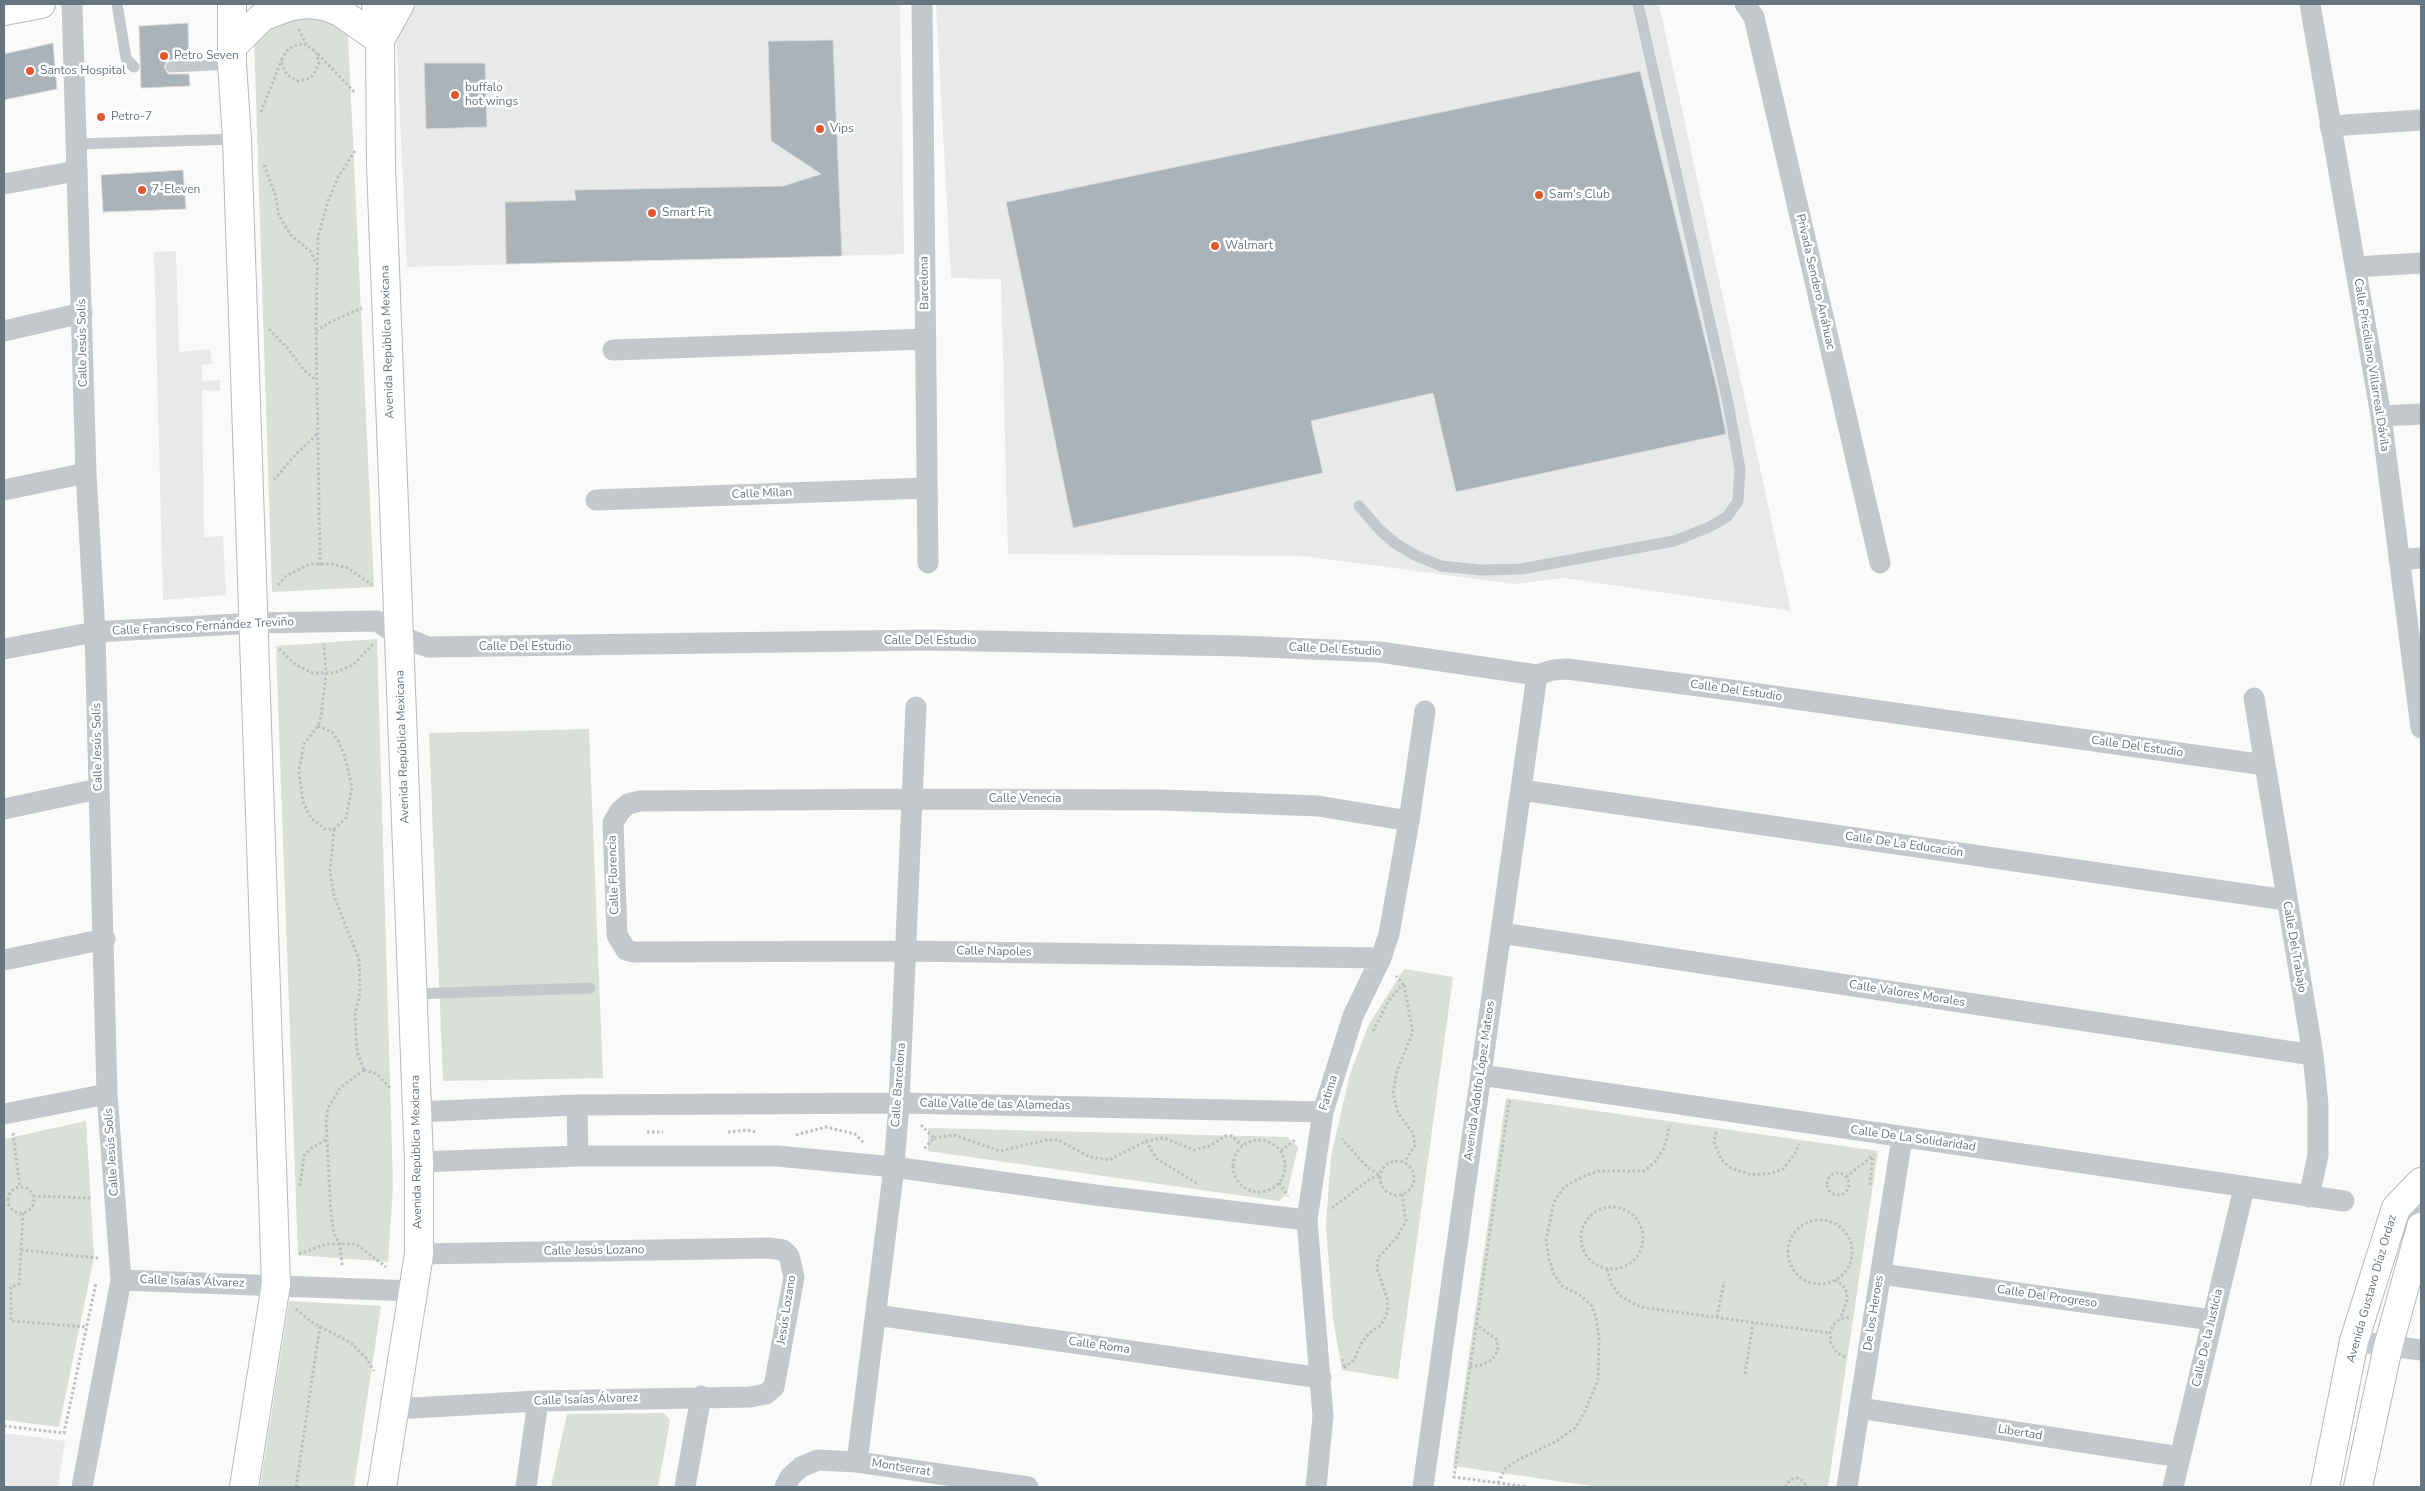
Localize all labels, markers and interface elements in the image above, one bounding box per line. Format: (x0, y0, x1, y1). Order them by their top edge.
place label: Petro Seven (174, 49, 239, 63)
marker: Petro Seven (158, 50, 170, 62)
place label: Santos Hospital (40, 64, 126, 78)
marker: Santos Hospital (24, 65, 36, 77)
place label: buffalo hot wings (465, 81, 518, 109)
marker: buffalo hot wings (449, 89, 461, 101)
place label: Petro-7 (111, 110, 152, 124)
marker: Petro-7 (95, 111, 107, 123)
place label: Vips (830, 122, 854, 136)
marker: Vips (814, 123, 826, 135)
place label: 7-Eleven (152, 183, 200, 197)
marker: 7-Eleven (136, 184, 148, 196)
place label: Sam's Club (1549, 188, 1610, 202)
marker: Sam's Club (1533, 189, 1545, 201)
place label: Smart Fit (662, 206, 711, 220)
marker: Smart Fit (646, 207, 658, 219)
street label: Privada Sendero Anáhuac (1792, 213, 1838, 351)
place label: Walmart (1225, 239, 1273, 253)
marker: Walmart (1209, 240, 1221, 252)
street label: Barcelona (917, 256, 933, 310)
street label: Avenida República Mexicana (378, 265, 398, 419)
street label: Calle Prisciliano Villarreal Dávila (2350, 277, 2392, 453)
street label: Calle Jesús Solís (75, 299, 91, 387)
street label: Calle Milan (732, 486, 792, 502)
street label: Calle Francisco Fernández Treviño (112, 615, 294, 639)
street label: Calle Del Estudio (884, 634, 976, 648)
street label: Calle Del Estudio (479, 640, 571, 654)
street label: Calle Del Estudio (1288, 640, 1382, 660)
street label: Avenida República Mexicana (393, 670, 413, 824)
street label: Calle Del Estudio (1689, 677, 1783, 705)
street label: Calle Jesús Solís (90, 703, 106, 791)
street label: Calle Del Estudio (2090, 733, 2184, 761)
street label: Calle Venecia (989, 792, 1061, 806)
street label: Calle De La Educación (1844, 830, 1964, 860)
street label: Calle Florencia (605, 835, 623, 915)
street label: Calle Del Trabajo (2279, 900, 2309, 994)
street label: Calle Napoles (956, 944, 1032, 960)
street label: Calle Valores Morales (1848, 978, 1966, 1010)
street label: Avenida Adolfo López Mateos (1462, 1000, 1498, 1162)
street label: Calle Barcelona (889, 1042, 909, 1128)
street label: Fatima (1317, 1074, 1341, 1112)
street label: Avenida República Mexicana (408, 1075, 426, 1229)
street label: Calle Valle de las Alamedas (919, 1096, 1071, 1114)
street label: Calle Jesús Solís (102, 1107, 122, 1197)
street label: Calle De La Solidaridad (1849, 1123, 1977, 1155)
street label: Avenida Gustavo Díaz Ordaz (2344, 1213, 2400, 1365)
street label: Calle Jesús Lozano (543, 1243, 645, 1259)
street label: Calle Isaías Álvarez (139, 1273, 245, 1291)
street label: Jesús Lozano (774, 1274, 800, 1346)
street label: De los Heroes (1861, 1274, 1887, 1352)
street label: Calle Del Progreso (1996, 1283, 2098, 1311)
street label: Calle De la Justicia (2190, 1288, 2226, 1388)
street label: Calle Roma (1067, 1335, 1131, 1357)
street label: Calle Isaías Álvarez (533, 1391, 639, 1409)
street label: Libertad (1997, 1422, 2043, 1444)
street label: Montserrat (871, 1456, 931, 1480)

